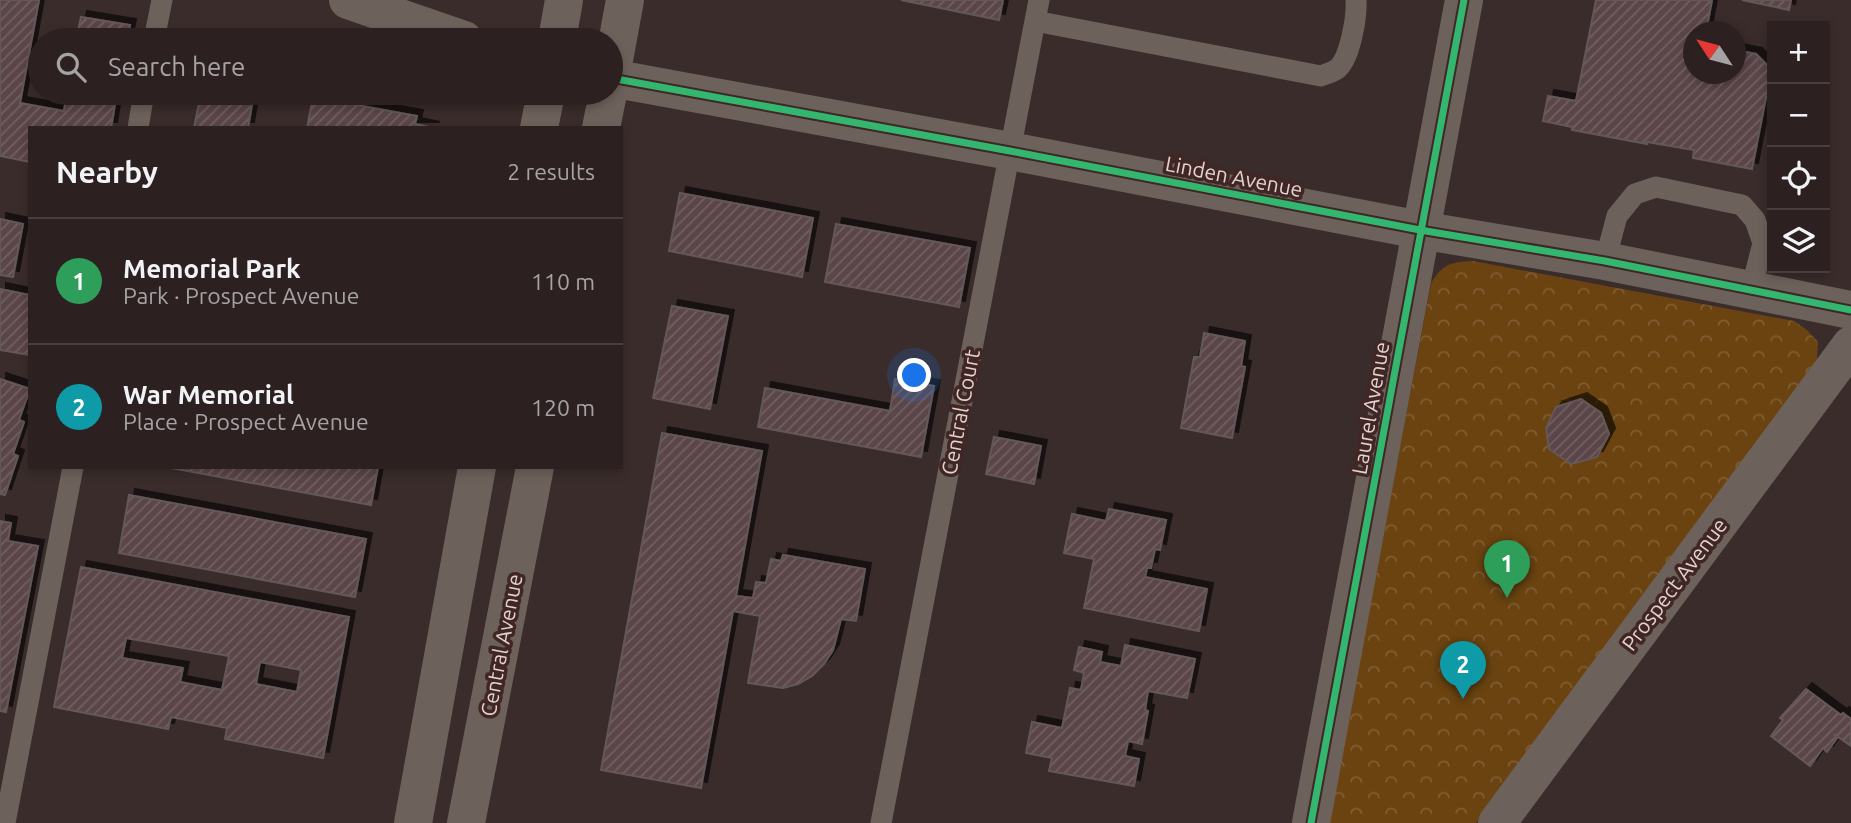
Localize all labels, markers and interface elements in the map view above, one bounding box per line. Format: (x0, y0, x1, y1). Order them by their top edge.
north arrow (1683, 21, 1746, 84)
map controls (1767, 21, 1830, 273)
button: + (1767, 21, 1830, 84)
search box (28, 28, 623, 105)
icon: search (52, 48, 90, 86)
text: Search here (108, 52, 245, 81)
button: − (1767, 84, 1830, 147)
button: locate (1767, 147, 1830, 210)
street label: Linden Avenue (1163, 151, 1305, 201)
text: Nearby (56, 155, 158, 189)
text: 2 results (507, 159, 595, 184)
button: layers (1767, 210, 1830, 273)
text: Memorial Park (123, 254, 301, 283)
text: 1 (73, 269, 85, 294)
text: 110 m (531, 269, 595, 294)
text: Park · Prospect Avenue (123, 283, 359, 308)
street label: Laurel Avenue (1347, 340, 1393, 476)
street label: Central Court (936, 347, 984, 477)
your location (897, 358, 931, 392)
text: War Memorial (123, 380, 294, 409)
text: 2 (73, 395, 85, 420)
text: 120 m (531, 395, 595, 420)
text: Place · Prospect Avenue (123, 409, 369, 434)
street label: Prospect Avenue (1616, 513, 1732, 655)
pin: 1 (1484, 540, 1530, 598)
street label: Central Avenue (475, 572, 527, 718)
pin: 2 (1440, 641, 1486, 699)

